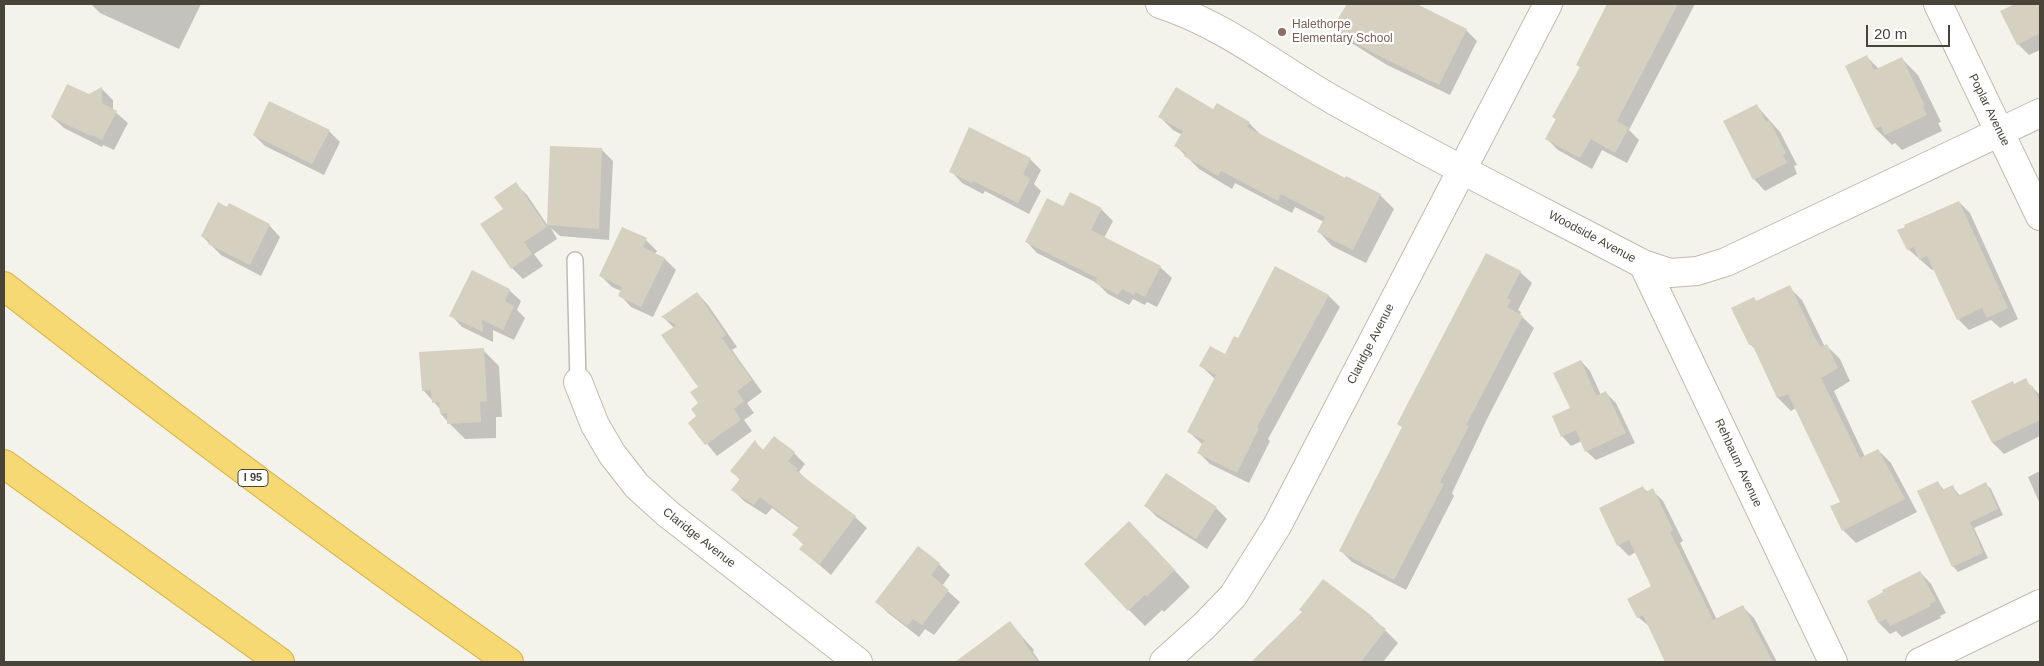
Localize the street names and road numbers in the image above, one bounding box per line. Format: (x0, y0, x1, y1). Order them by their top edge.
street label: Poplar Avenue (1965, 72, 2013, 148)
street label: Woodside Avenue (1546, 208, 1638, 266)
street label: Claridge Avenue (1344, 301, 1398, 387)
street label: Rehbaum Avenue (1711, 417, 1765, 509)
road number: I 95 (238, 469, 268, 486)
street label: Claridge Avenue (660, 505, 738, 571)

